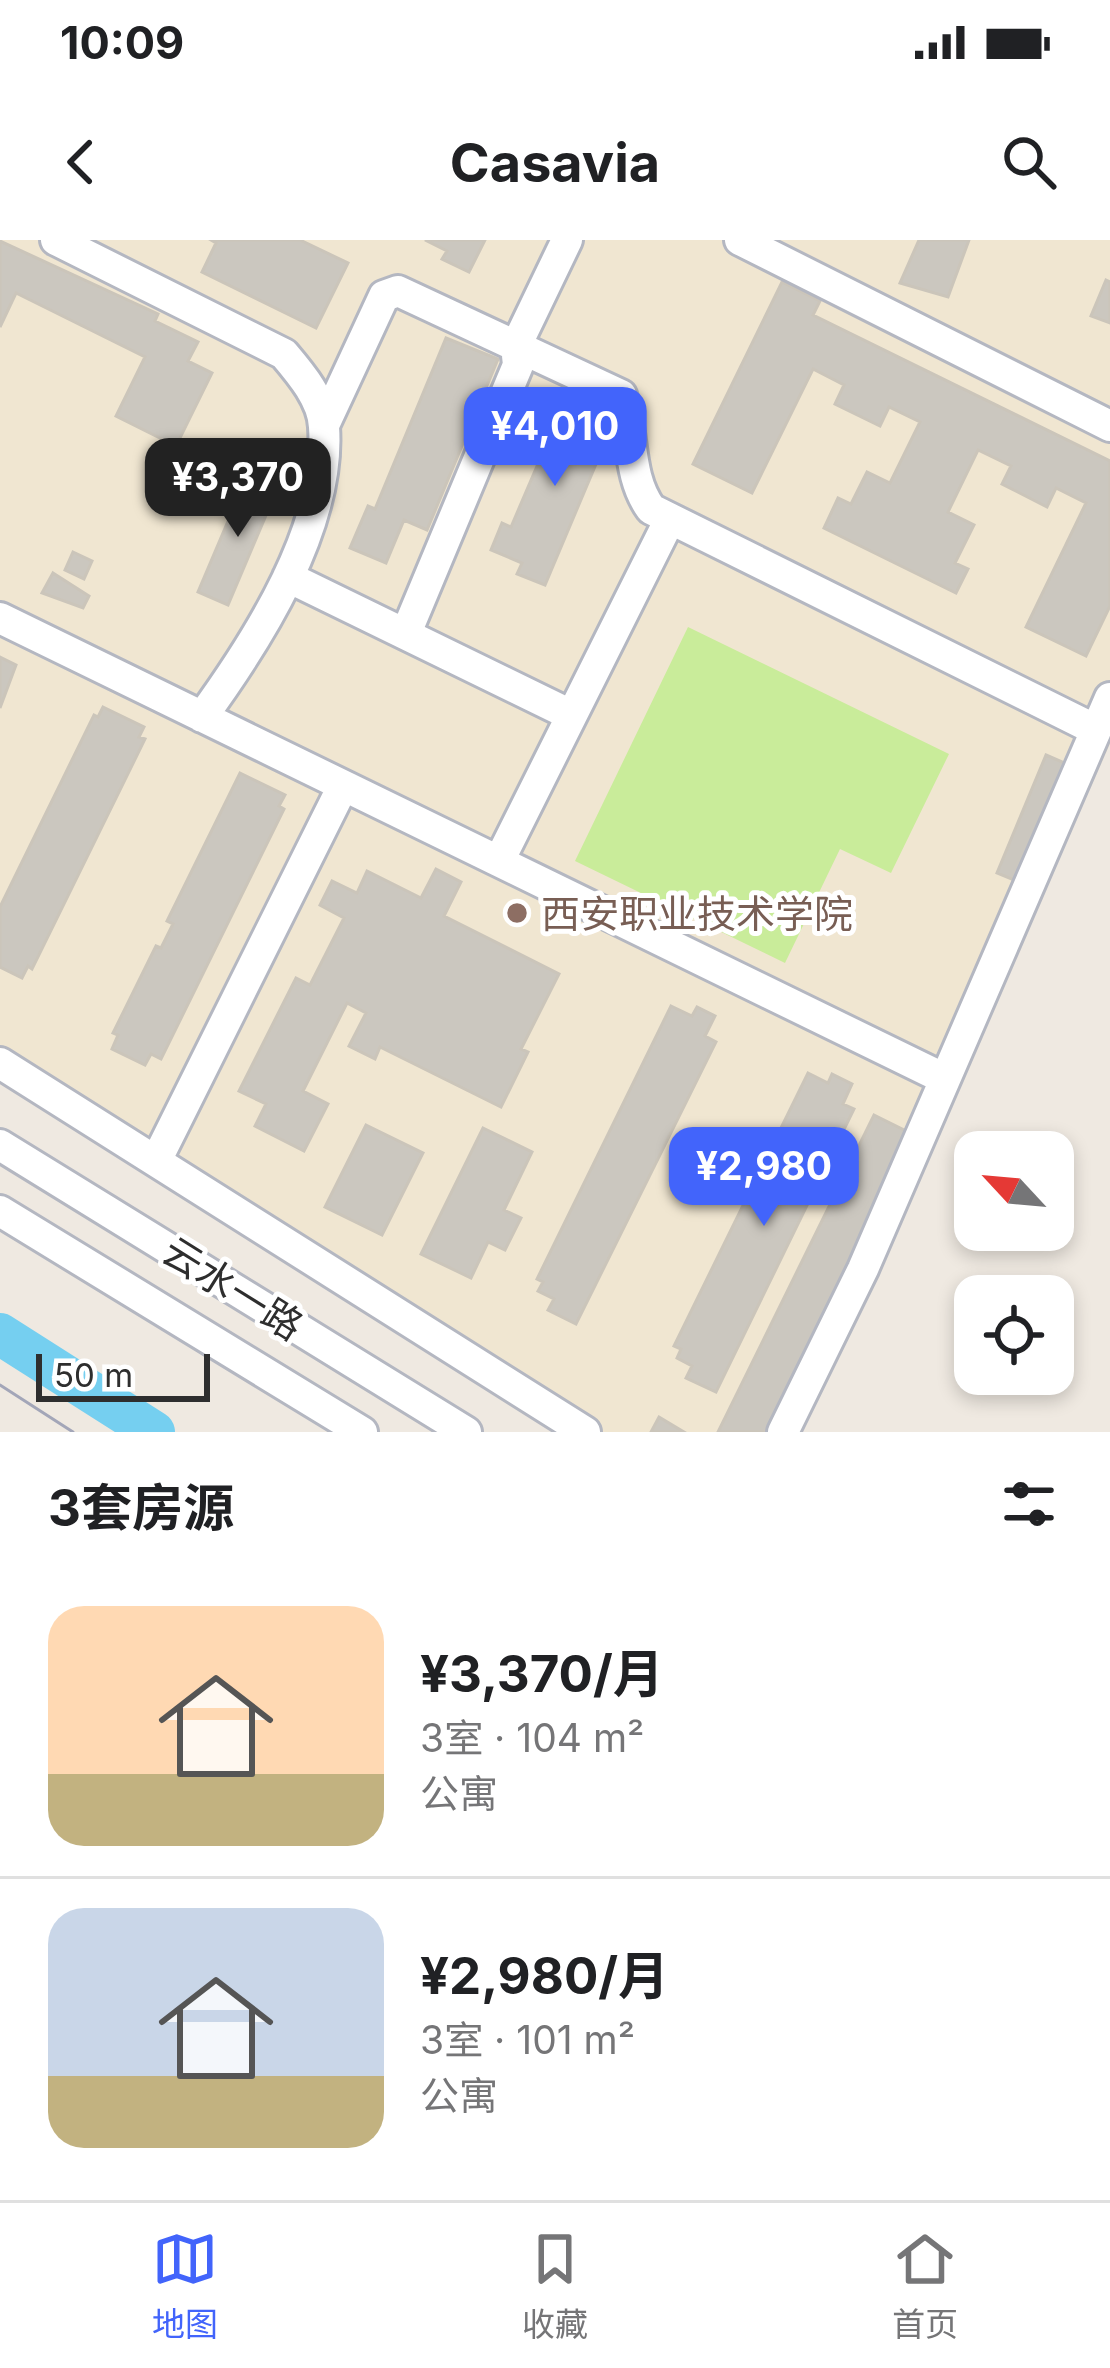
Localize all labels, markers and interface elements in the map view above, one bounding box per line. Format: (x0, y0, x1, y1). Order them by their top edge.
text: 10:09 (60, 15, 184, 70)
icon: back (48, 129, 114, 195)
icon: search (996, 129, 1062, 195)
text: Casavia (450, 130, 660, 195)
pin: ¥4,010 (457, 387, 653, 489)
text: ¥4,010 (491, 402, 619, 449)
pin: ¥3,370 (140, 438, 336, 540)
text: ¥3,370 (172, 453, 304, 500)
place label: 西安职业技术学院 (541, 890, 853, 937)
marker: 西安职业技术学院 (504, 900, 530, 926)
pin: ¥2,980 (666, 1127, 862, 1229)
north arrow (954, 1131, 1074, 1251)
map controls (954, 1131, 1074, 1395)
text: ¥2,980 (696, 1142, 832, 1189)
street label: 云水一路 (154, 1227, 312, 1349)
button: locate (954, 1275, 1074, 1395)
scale bar (36, 1348, 210, 1401)
text: 50 m (54, 1355, 133, 1395)
icon: filters (996, 1471, 1062, 1537)
text: 3套房源 (48, 1477, 234, 1538)
text: ¥3,370/月 (420, 1643, 664, 1704)
icon: home (144, 1654, 288, 1798)
text: 3室 · 104 m² (420, 1714, 644, 1761)
text: 公寓 (420, 1770, 498, 1817)
text: ¥2,980/月 (420, 1945, 669, 2006)
icon: home (144, 1956, 288, 2100)
text: 3室 · 101 m² (420, 2016, 635, 2063)
text: 公寓 (420, 2072, 498, 2119)
tab: 地图 (152, 2226, 218, 2346)
tab: 收藏 (522, 2226, 588, 2346)
tab: 首页 (892, 2226, 958, 2346)

